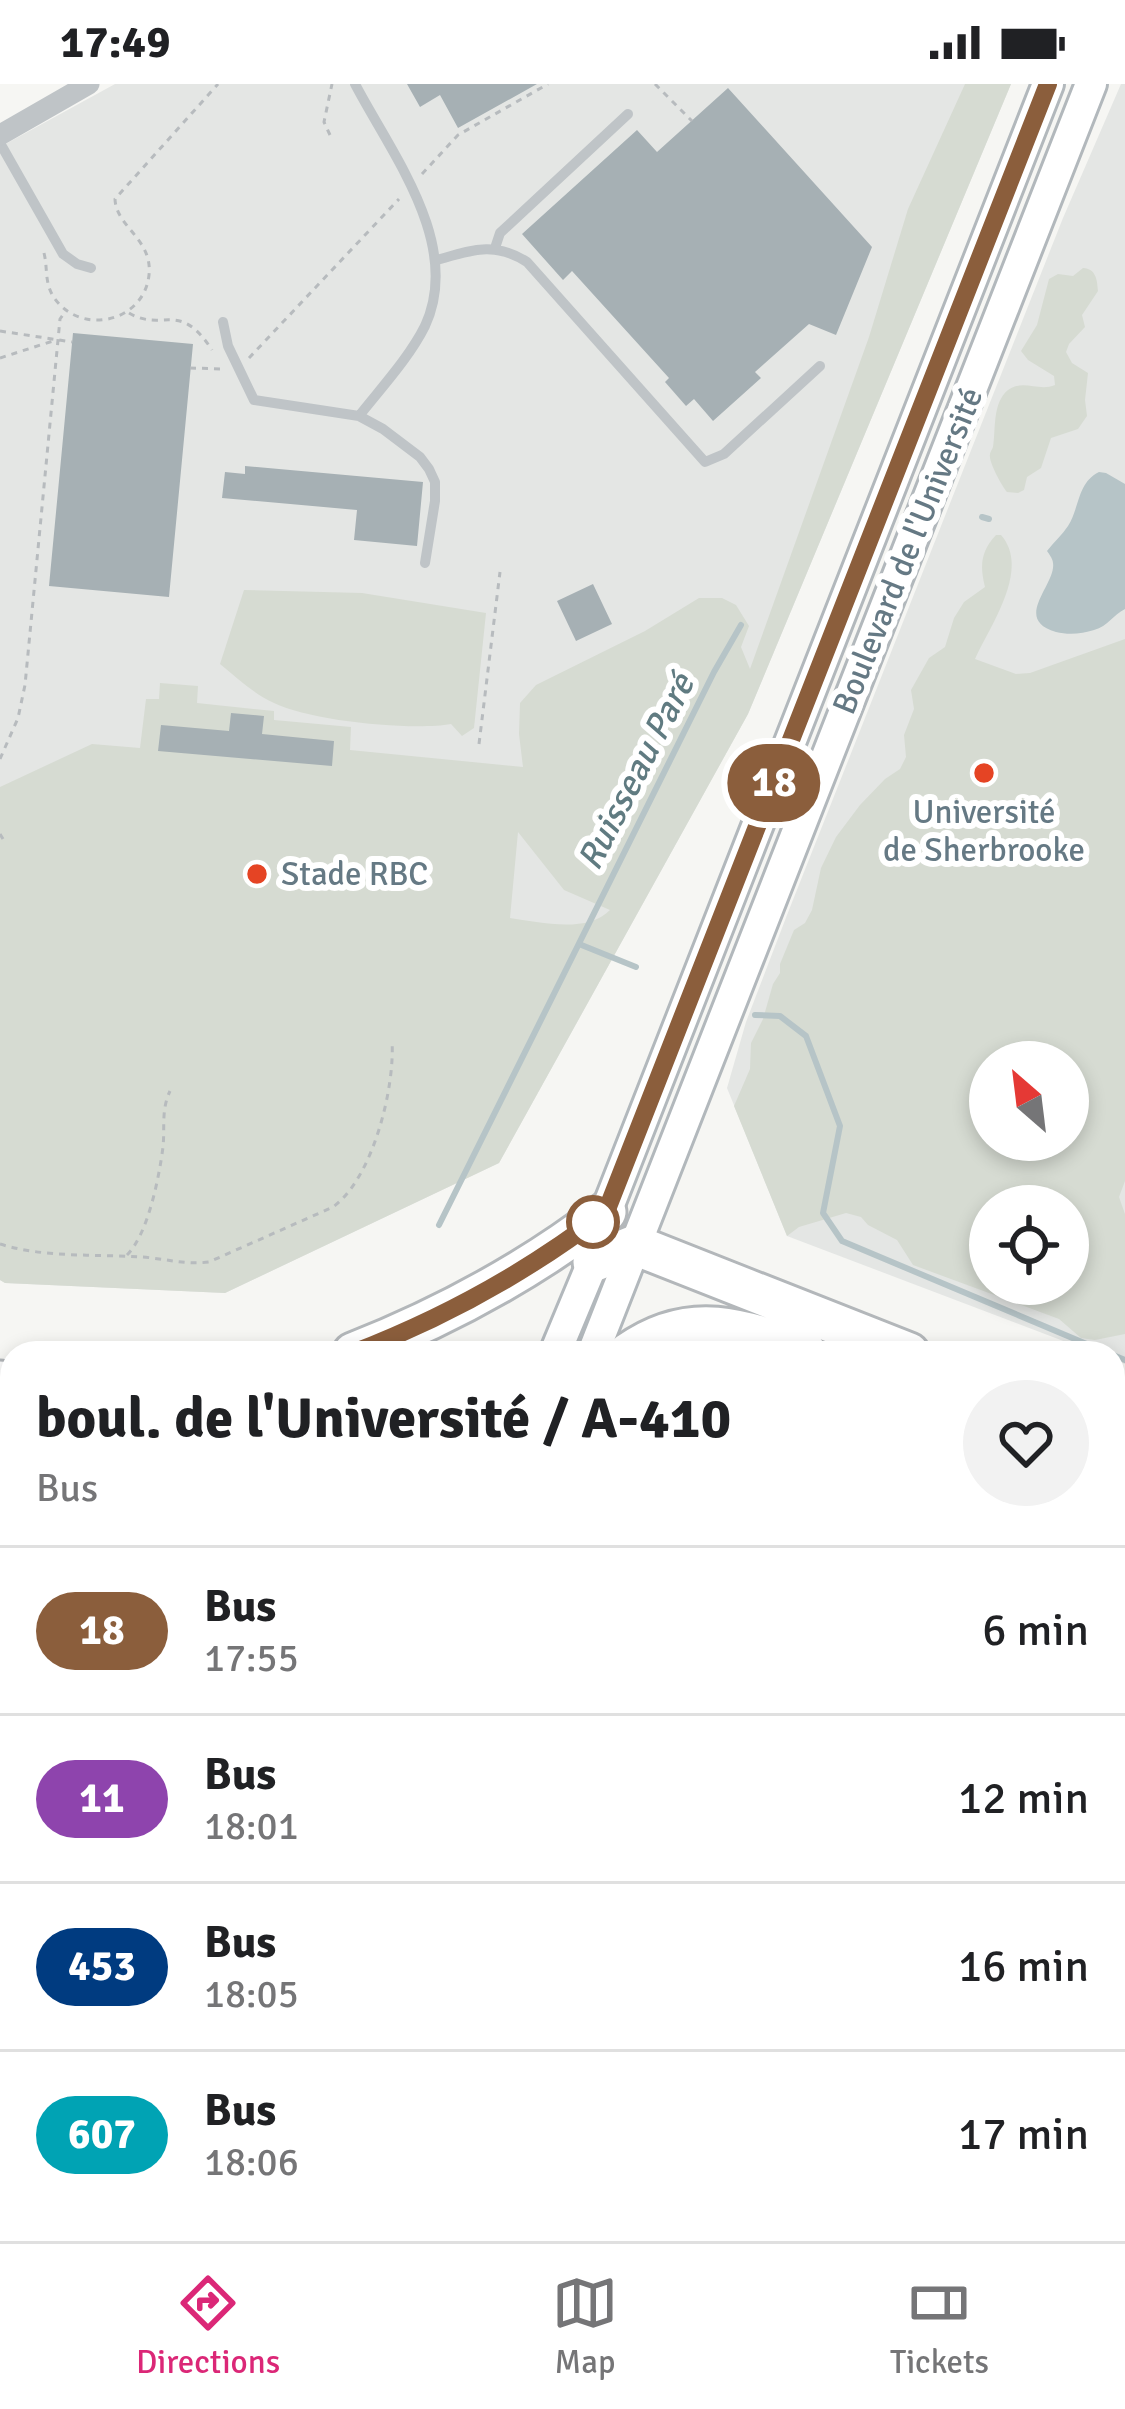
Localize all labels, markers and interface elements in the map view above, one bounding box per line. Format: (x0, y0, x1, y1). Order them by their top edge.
text: 17:49 (60, 15, 170, 70)
street label: Boulevard de l'Université (824, 382, 992, 720)
water label: Ruisseau Paré (567, 664, 706, 878)
line badge: 18 (720, 744, 828, 822)
text: 18 (751, 757, 797, 808)
marker: Université de Sherbrooke (971, 760, 997, 786)
place label: Université de Sherbrooke (883, 792, 1085, 871)
place label: Stade RBC (281, 854, 428, 895)
marker: Stade RBC (244, 861, 270, 887)
north arrow (969, 1041, 1089, 1161)
map controls (969, 1041, 1089, 1305)
button: locate (969, 1185, 1089, 1305)
unlabelled marker (568, 1197, 618, 1247)
button: heart (963, 1380, 1089, 1506)
text: boul. de l'Université / A-410 (36, 1383, 731, 1454)
text: Bus (36, 1464, 98, 1512)
text: Bus (204, 1579, 276, 1634)
text: 6 min (982, 1603, 1089, 1658)
text: 18 (79, 1605, 125, 1656)
text: 17:55 (204, 1634, 299, 1682)
text: Bus (204, 1747, 276, 1802)
text: 12 min (958, 1771, 1089, 1826)
text: 11 (79, 1773, 125, 1824)
text: 18:01 (204, 1802, 299, 1850)
text: Bus (204, 1915, 276, 1970)
text: 16 min (958, 1939, 1089, 1994)
text: 453 (68, 1941, 136, 1992)
text: 18:05 (204, 1970, 299, 2018)
text: Bus (204, 2083, 276, 2138)
text: 17 min (958, 2107, 1089, 2162)
text: 607 (68, 2109, 136, 2160)
text: 18:06 (204, 2138, 299, 2186)
tab: Directions (136, 2270, 280, 2383)
tab: Map (552, 2270, 618, 2383)
tab: Tickets (890, 2270, 989, 2383)

